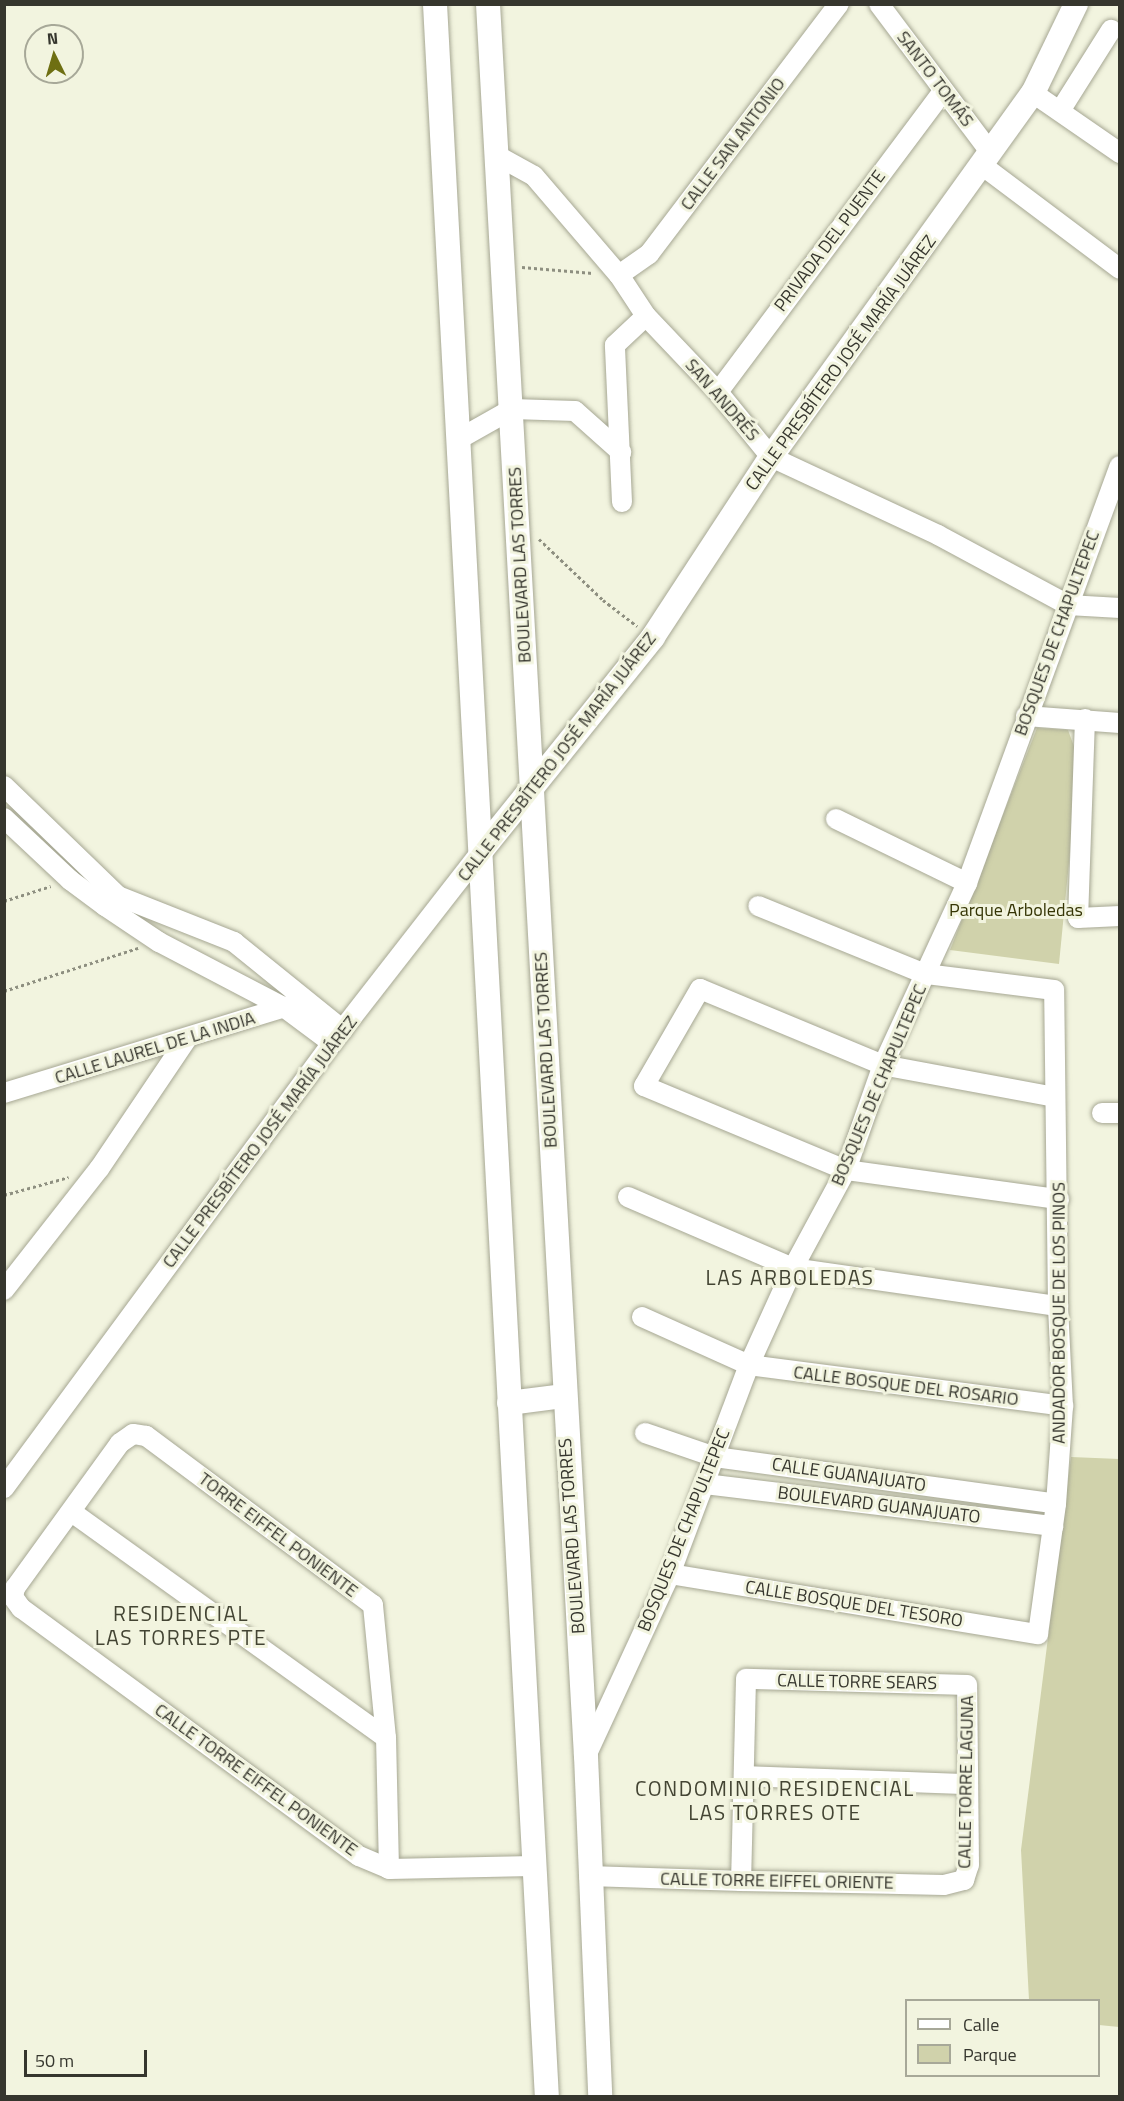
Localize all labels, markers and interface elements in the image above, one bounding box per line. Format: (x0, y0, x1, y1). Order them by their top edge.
north arrow (24, 24, 84, 84)
text: N (46, 26, 59, 50)
street label: SANTO TOMÁS (892, 27, 978, 131)
street label: CALLE SAN ANTONIO (676, 73, 790, 215)
street label: PRIVADA DEL PUENTE (770, 166, 890, 316)
street label: CALLE PRESBÍTERO JOSÉ MARÍA JUÁREZ (741, 231, 941, 495)
street label: SAN ANDRÉS (680, 355, 764, 445)
street label: BOULEVARD LAS TORRES (504, 466, 536, 664)
street label: BOSQUES DE CHAPULTEPEC (1010, 527, 1104, 739)
street label: CALLE PRESBÍTERO JOSÉ MARÍA JUÁREZ (453, 628, 661, 886)
park label: Parque Arboledas (949, 899, 1083, 921)
street label: BOULEVARD LAS TORRES (530, 951, 562, 1149)
street label: BOSQUES DE CHAPULTEPEC (827, 981, 931, 1189)
street label: CALLE LAUREL DE LA INDIA (52, 1007, 258, 1089)
street label: CALLE PRESBÍTERO JOSÉ MARÍA JUÁREZ (158, 1012, 362, 1272)
street label: ANDADOR BOSQUE DE LOS PINOS (1048, 1182, 1070, 1444)
district label: LAS ARBOLEDAS (706, 1264, 874, 1290)
street label: CALLE BOSQUE DEL ROSARIO (792, 1361, 1020, 1411)
street label: BOSQUES DE CHAPULTEPEC (633, 1425, 735, 1635)
street label: BOULEVARD LAS TORRES (554, 1437, 590, 1635)
street label: CALLE GUANAJUATO (771, 1453, 927, 1497)
street label: TORRE EIFFEL PONIENTE (194, 1468, 362, 1602)
street label: BOULEVARD GUANAJUATO (776, 1482, 982, 1528)
street label: CALLE BOSQUE DEL TESORO (744, 1576, 964, 1632)
district label: RESIDENCIAL LAS TORRES PTE (95, 1600, 267, 1650)
street label: CALLE TORRE SEARS (777, 1670, 937, 1694)
street label: CALLE TORRE LAGUNA (954, 1695, 978, 1869)
street label: CALLE TORRE EIFFEL PONIENTE (150, 1699, 362, 1861)
district label: CONDOMINIO RESIDENCIAL LAS TORRES OTE (635, 1775, 915, 1825)
street label: CALLE TORRE EIFFEL ORIENTE (660, 1868, 894, 1894)
legend (905, 1999, 1100, 2077)
text: Calle (963, 2011, 999, 2038)
scale bar (27, 2038, 150, 2076)
text: Parque (963, 2041, 1017, 2068)
text: 50 m (35, 2047, 74, 2074)

